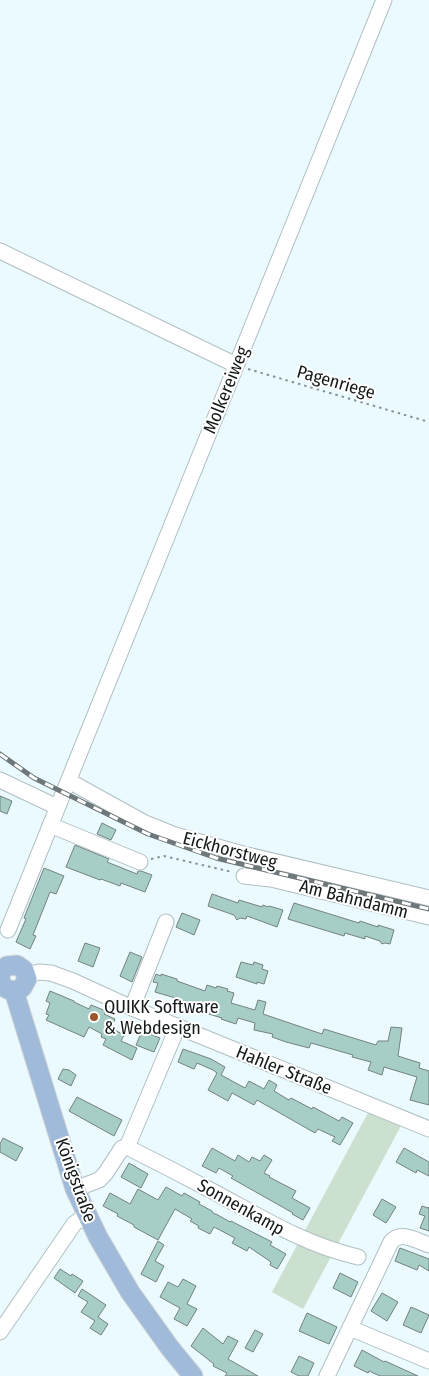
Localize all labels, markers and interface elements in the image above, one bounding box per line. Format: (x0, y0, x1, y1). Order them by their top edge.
street label: Molkereiweg (198, 343, 254, 437)
street label: Pagenriege (294, 360, 378, 404)
street label: Eickhorstweg (180, 827, 280, 873)
street label: Am Bahndamm (297, 875, 411, 923)
place label: QUIKK Software & Webdesign (104, 996, 219, 1039)
marker: QUIKK Software & Webdesign (88, 1011, 100, 1023)
street label: Hahler Straße (233, 1041, 335, 1099)
street label: Königstraße (51, 1135, 101, 1225)
street label: Sonnenkamp (194, 1174, 288, 1240)

